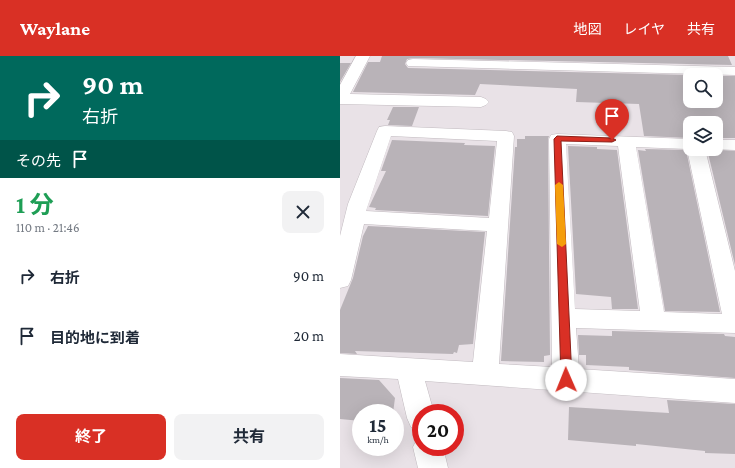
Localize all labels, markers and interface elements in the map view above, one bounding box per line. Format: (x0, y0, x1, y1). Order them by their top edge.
text: Waylane (20, 18, 90, 39)
text: 地図 (573, 21, 601, 37)
text: レイヤ (623, 21, 665, 37)
text: 共有 (687, 21, 715, 37)
map controls (683, 68, 723, 156)
button: search (683, 68, 723, 108)
text: 90 m (82, 69, 143, 100)
icon: right (16, 72, 68, 124)
pin (595, 99, 629, 140)
icon: arrive (601, 105, 623, 127)
text: 右折 (82, 107, 118, 127)
button: layers (683, 116, 723, 156)
icon: arrive (69, 148, 91, 170)
text: その先 (16, 153, 61, 169)
text: 1 分 (16, 191, 54, 218)
button: close (282, 191, 324, 233)
text: 110 m · 21:46 (16, 220, 80, 235)
icon: right (16, 265, 38, 287)
text: 90 m (293, 268, 324, 284)
text: 右折 (50, 270, 80, 286)
icon: arrive (16, 325, 38, 347)
text: 20 m (294, 328, 324, 344)
text: 目的地に到着 (50, 330, 140, 346)
position arrow (545, 359, 587, 401)
speed limit sign: 20 (412, 404, 464, 456)
button: 終了 (16, 414, 166, 460)
button: 共有 (174, 414, 324, 460)
text: 15 (369, 414, 387, 436)
text: km/h (367, 434, 389, 445)

